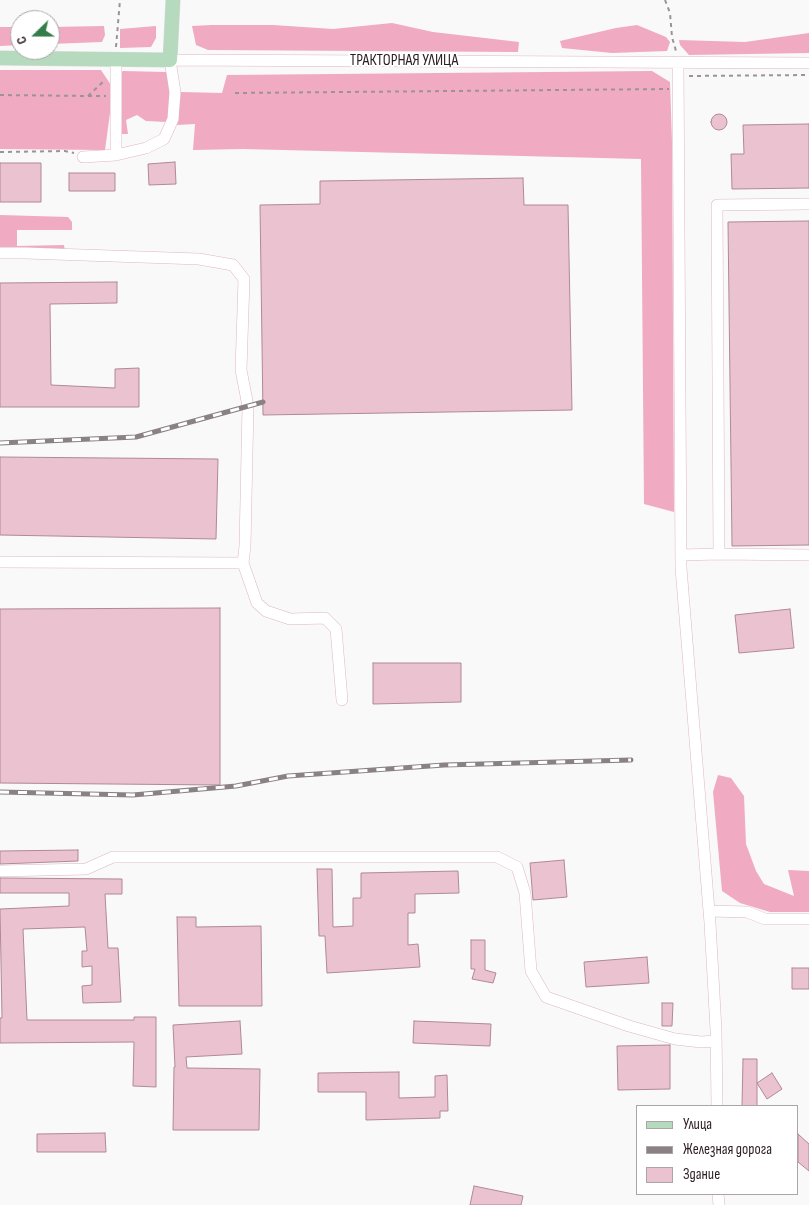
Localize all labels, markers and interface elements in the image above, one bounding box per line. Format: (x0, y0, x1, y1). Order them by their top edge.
north arrow (10, 10, 60, 60)
text: С (12, 34, 31, 47)
street label: ТРАКТОРНАЯ УЛИЦА (350, 51, 458, 71)
legend (636, 1105, 799, 1195)
text: Улица (683, 1115, 712, 1134)
text: Железная дорога (683, 1140, 772, 1159)
text: Здание (683, 1165, 720, 1184)

